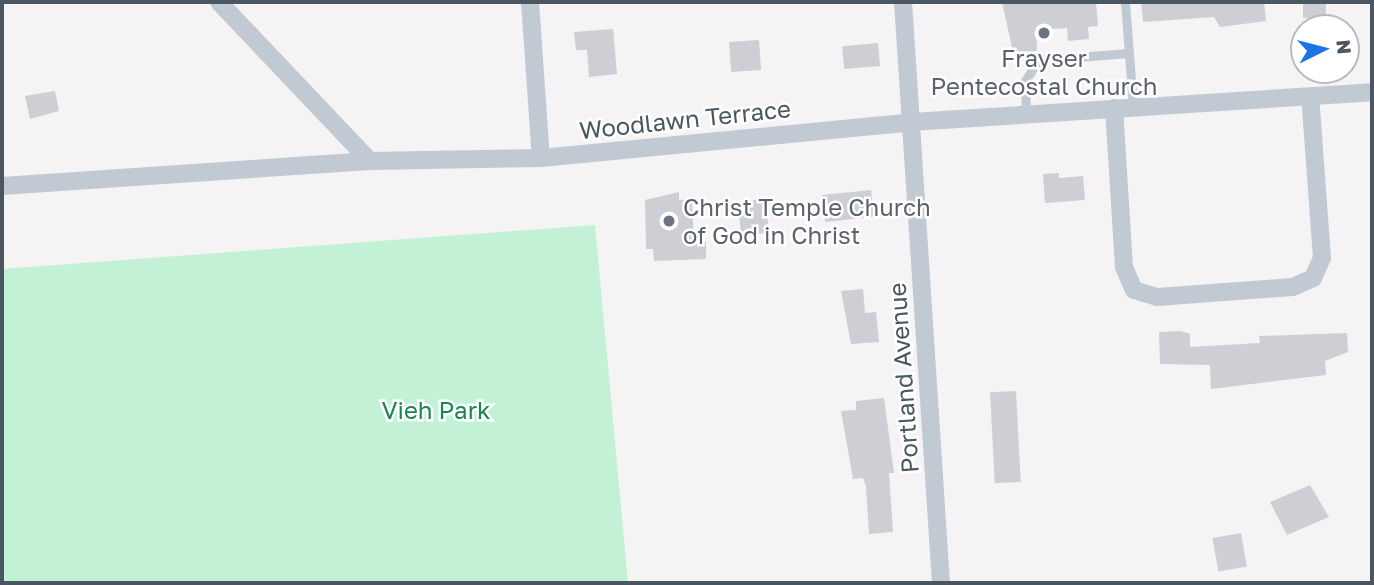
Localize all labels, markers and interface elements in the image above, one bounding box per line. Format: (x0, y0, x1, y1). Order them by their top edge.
north arrow (1290, 14, 1360, 84)
marker: Frayser Pentecostal Church (1036, 25, 1052, 41)
text: N (1332, 39, 1357, 55)
place label: Frayser Pentecostal Church (930, 44, 1158, 100)
street label: Woodlawn Terrace (578, 94, 792, 144)
place label: Christ Temple Church of God in Christ (683, 193, 931, 249)
marker: Christ Temple Church of God in Christ (661, 213, 677, 229)
street label: Portland Avenue (882, 282, 924, 474)
park label: Vieh Park (381, 396, 491, 424)

